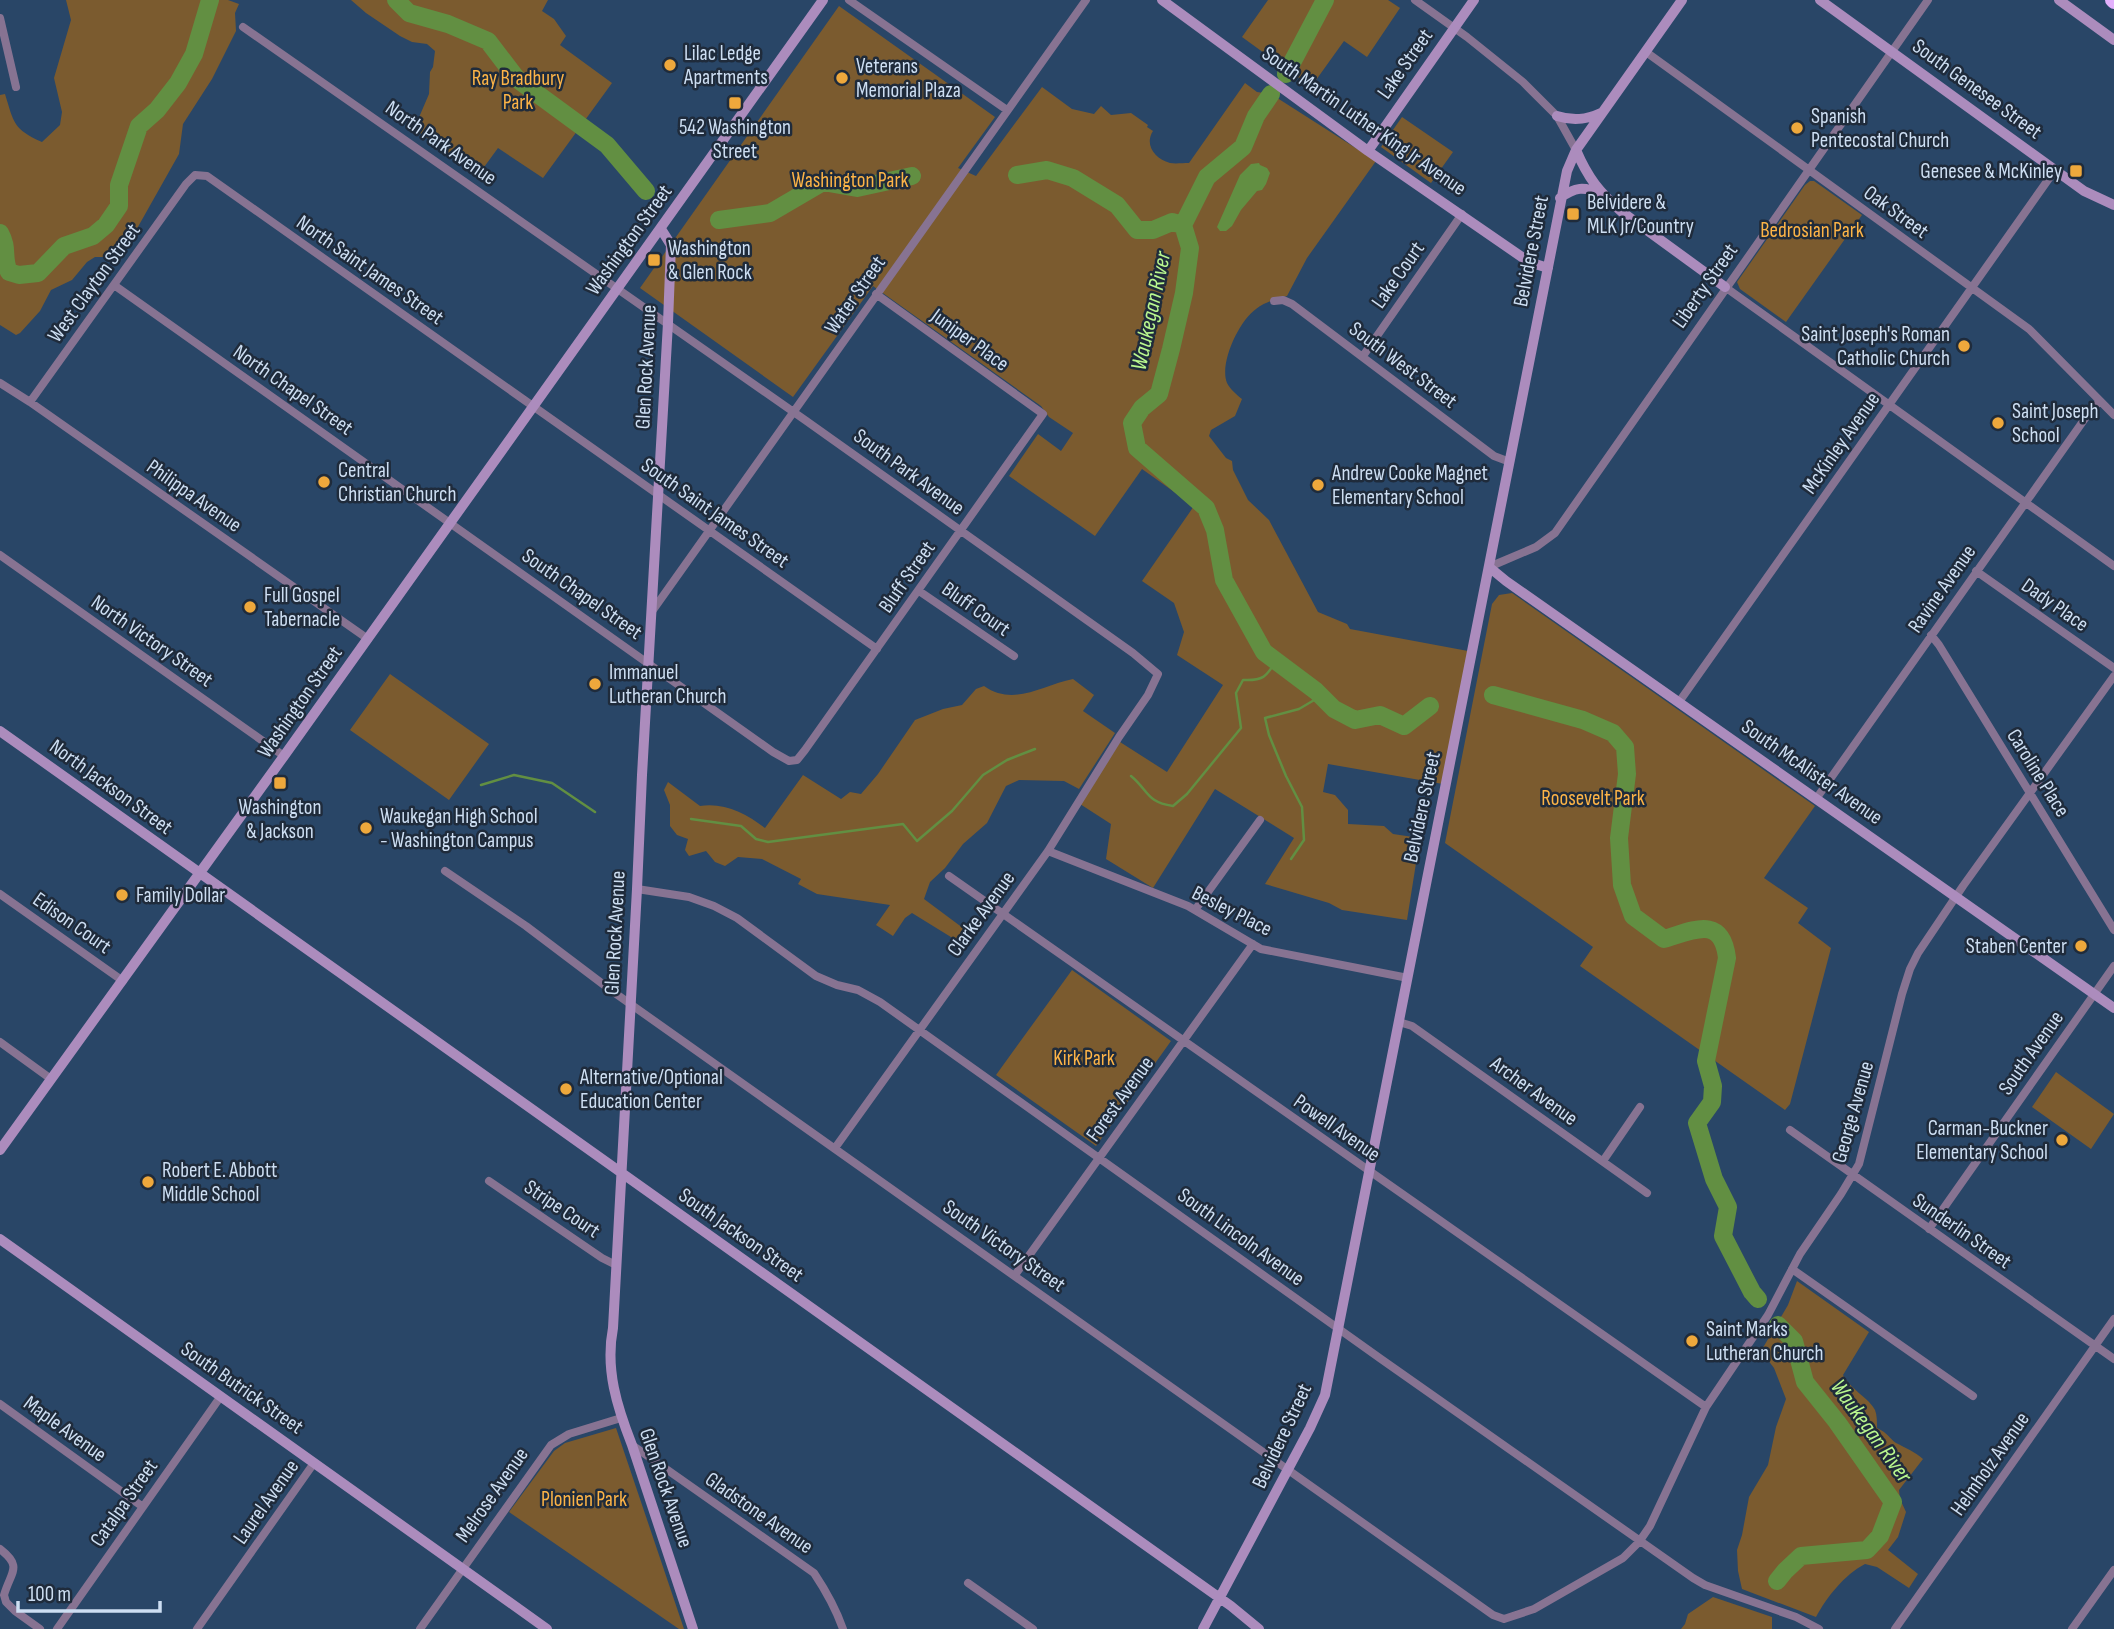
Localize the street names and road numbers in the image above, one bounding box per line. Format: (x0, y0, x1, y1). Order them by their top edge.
street label: Lake Street (1372, 24, 1438, 104)
street label: South Genesee Street (1907, 34, 2047, 144)
street label: South Martin Luther King Jr Avenue (1257, 41, 1471, 201)
street label: North Park Avenue (381, 96, 501, 190)
street label: Washington Street (581, 180, 677, 300)
street label: Oak Street (1859, 180, 1933, 244)
street label: Belvidere Street (1508, 193, 1554, 309)
street label: North Saint James Street (292, 210, 448, 330)
street label: West Clayton Street (42, 219, 146, 347)
street label: Lake Court (1366, 237, 1430, 313)
street label: Liberty Street (1667, 239, 1743, 333)
street label: Water Street (819, 251, 891, 339)
street label: Juniper Place (925, 303, 1014, 377)
street label: Glen Rock Avenue (630, 304, 662, 430)
street label: South West Street (1344, 316, 1462, 414)
street label: North Chapel Street (228, 339, 358, 441)
street label: McKinley Avenue (1797, 387, 1885, 499)
street label: South Park Avenue (849, 423, 969, 521)
street label: South Saint James Street (636, 453, 794, 573)
street label: Philippa Avenue (142, 454, 246, 538)
street label: Bluff Street (873, 536, 941, 618)
street label: Ravine Avenue (1903, 540, 1981, 638)
street label: South Chapel Street (517, 543, 647, 645)
street label: Dady Place (2017, 573, 2093, 637)
street label: Bluff Court (937, 577, 1015, 641)
street label: North Victory Street (86, 590, 218, 692)
street label: Washington Street (252, 641, 348, 763)
street label: South McAlister Avenue (1737, 714, 1887, 830)
street label: Caroline Place (2001, 724, 2075, 822)
street label: North Jackson Street (45, 734, 177, 840)
street label: Belvidere Street (1398, 749, 1446, 865)
street label: Clarke Avenue (942, 867, 1020, 961)
street label: Glen Rock Avenue (599, 870, 631, 996)
street label: Besley Place (1188, 880, 1276, 942)
street label: Edison Court (28, 887, 116, 959)
street label: South Avenue (1993, 1006, 2069, 1100)
street label: Archer Avenue (1485, 1050, 1582, 1131)
street label: Forest Avenue (1081, 1052, 1159, 1146)
street label: George Avenue (1827, 1058, 1879, 1166)
street label: Powell Avenue (1289, 1089, 1385, 1167)
street label: Stripe Court (519, 1175, 605, 1243)
street label: South Jackson Street (674, 1183, 808, 1287)
street label: South Lincoln Avenue (1173, 1183, 1309, 1291)
street label: Sunderlin Street (1908, 1188, 2016, 1274)
street label: South Victory Street (938, 1195, 1070, 1297)
street label: South Butrick Street (176, 1337, 308, 1439)
street label: Belvidere Street (1247, 1380, 1317, 1492)
street label: Maple Avenue (19, 1391, 111, 1467)
street label: Helmholz Avenue (1945, 1408, 2035, 1520)
street label: Glen Rock Avenue (634, 1425, 698, 1551)
street label: Melrose Avenue (450, 1443, 534, 1547)
street label: Catalpa Street (85, 1455, 163, 1551)
street label: Laurel Avenue (228, 1455, 304, 1549)
street label: Gladstone Avenue (700, 1467, 818, 1559)

